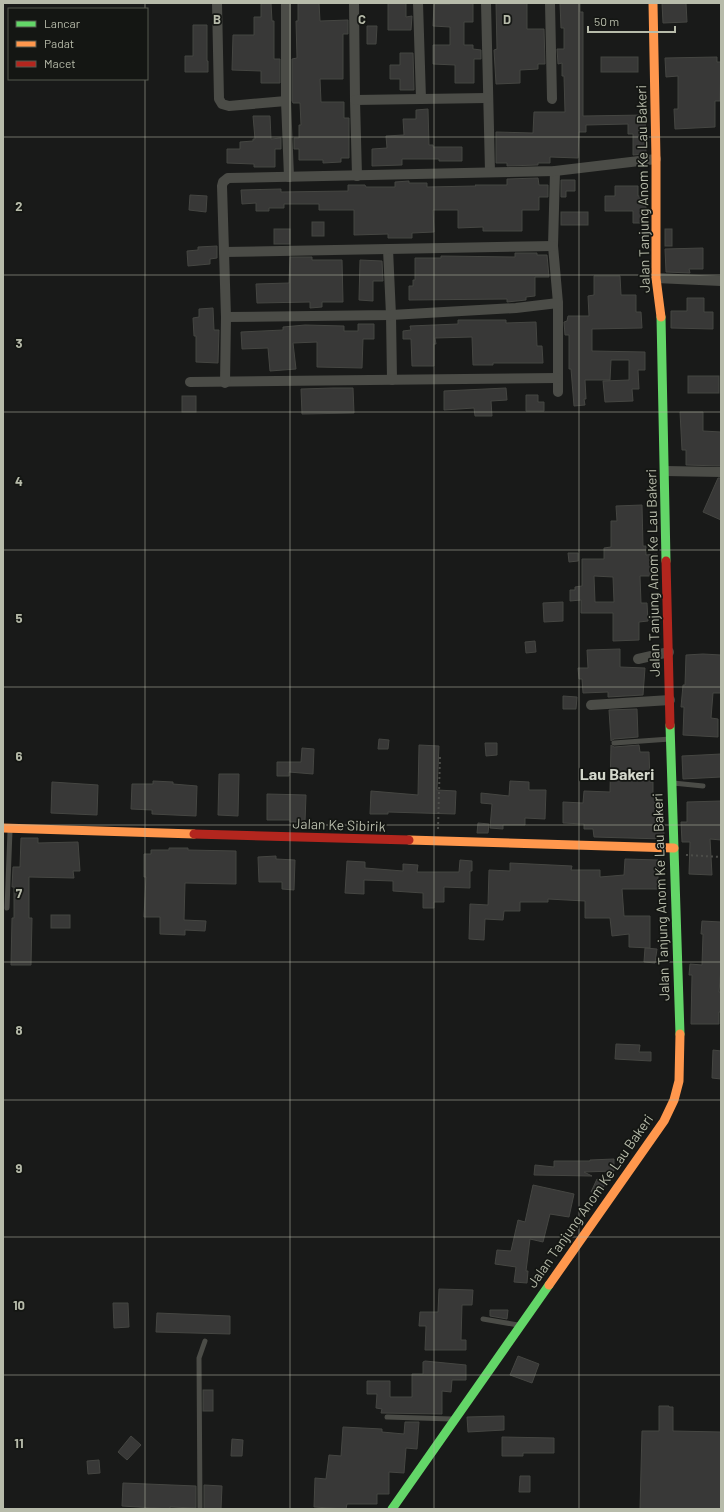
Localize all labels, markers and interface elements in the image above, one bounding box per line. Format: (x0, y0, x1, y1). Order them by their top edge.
legend (8, 8, 148, 80)
scale bar (588, 8, 675, 34)
text: B (213, 11, 221, 27)
text: C (358, 11, 366, 27)
text: D (503, 11, 511, 27)
text: 50 m (594, 14, 619, 28)
text: Lancar (44, 16, 81, 30)
text: Padat (44, 36, 74, 50)
text: Macet (44, 56, 76, 70)
street label: Jalan Tanjung Anom Ke Lau Bakeri (632, 85, 653, 293)
text: 2 (15, 198, 23, 214)
text: 3 (15, 335, 23, 351)
street label: Jalan Tanjung Anom Ke Lau Bakeri (642, 469, 663, 677)
text: 4 (15, 473, 23, 489)
text: 5 (15, 610, 23, 626)
text: 6 (16, 748, 23, 764)
district label: Lau Bakeri (580, 764, 654, 783)
street label: Jalan Tanjung Anom Ke Lau Bakeri (648, 793, 673, 1001)
street label: Jalan Ke Sibirik (292, 814, 386, 835)
text: 7 (16, 885, 23, 901)
text: 8 (15, 1022, 23, 1038)
street label: Jalan Tanjung Anom Ke Lau Bakeri (523, 1111, 656, 1291)
text: 9 (16, 1160, 23, 1176)
text: 10 (13, 1297, 25, 1313)
text: 11 (14, 1435, 24, 1451)

